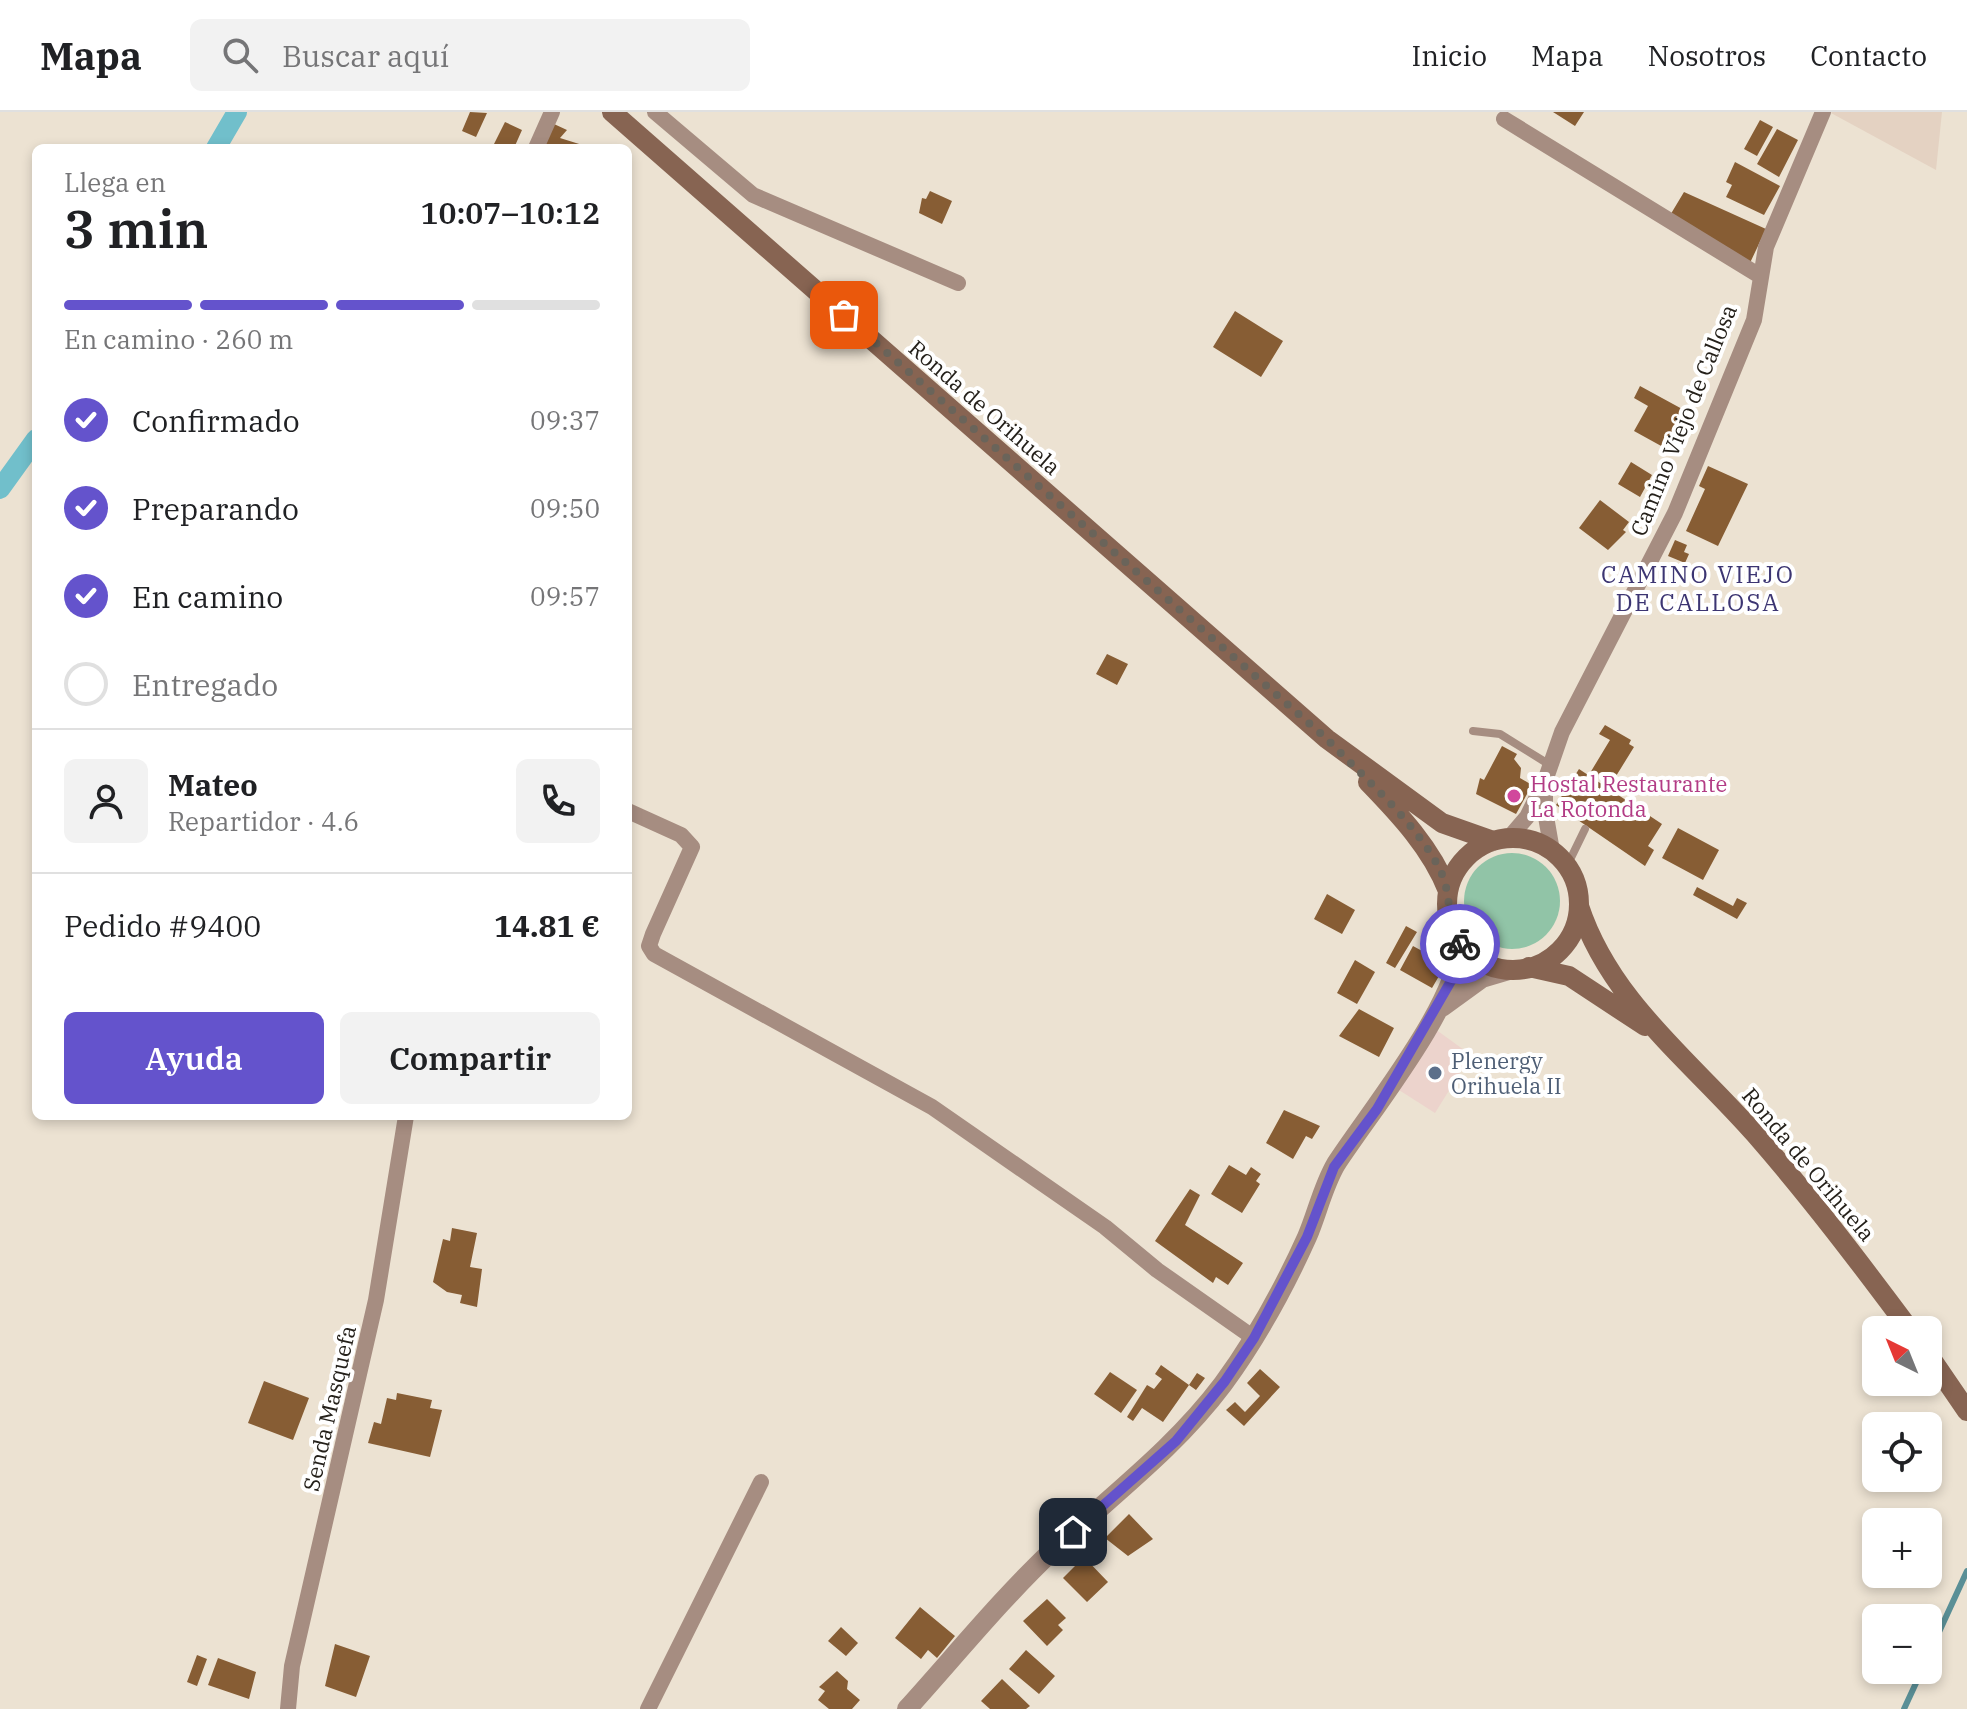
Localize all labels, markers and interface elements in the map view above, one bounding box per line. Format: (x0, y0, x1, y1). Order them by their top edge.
search box (190, 19, 750, 91)
text: Mapa (40, 31, 142, 80)
icon: search (218, 33, 262, 77)
text: Buscar aquí (282, 36, 449, 75)
text: Inicio (1412, 37, 1487, 74)
text: Mapa (1531, 37, 1603, 74)
text: Nosotros (1647, 37, 1766, 74)
text: Contacto (1810, 37, 1927, 74)
text: Llega en (64, 165, 166, 199)
text: 10:07–10:12 (420, 193, 600, 232)
text: 3 min (64, 195, 209, 262)
pin (810, 281, 878, 349)
icon: bag (822, 293, 866, 337)
street label: Camino Viejo de Callosa (1623, 300, 1743, 540)
text: En camino · 260 m (64, 322, 293, 356)
street label: Ronda de Orihuela (903, 333, 1067, 481)
icon: check (64, 398, 108, 442)
text: Confirmado (132, 401, 300, 440)
text: 09:37 (530, 403, 600, 437)
icon: check (64, 486, 108, 530)
text: Preparando (132, 489, 299, 528)
text: 09:50 (530, 491, 600, 525)
district label: CAMINO VIEJO DE CALLOSA (1601, 558, 1795, 618)
icon: check (64, 574, 108, 618)
text: En camino (132, 577, 283, 616)
text: 09:57 (530, 579, 600, 613)
text: Entregado (132, 665, 278, 704)
button: person (64, 759, 148, 843)
button: phone (516, 759, 600, 843)
text: Mateo (168, 765, 258, 804)
place label: Hostal Restaurante La Rotonda (1530, 769, 1727, 823)
marker: Hostal Restaurante La Rotonda (1505, 787, 1523, 805)
text: Repartidor · 4.6 (168, 804, 359, 838)
courier (1420, 904, 1500, 984)
text: Pedido #9400 (64, 906, 261, 945)
text: 14.81 € (494, 906, 600, 945)
icon: bike (1438, 922, 1482, 966)
button: Ayuda (64, 1012, 324, 1104)
button: Compartir (340, 1012, 600, 1104)
place label: Plenergy Orihuela II (1451, 1046, 1562, 1100)
marker: Plenergy Orihuela II (1426, 1064, 1444, 1082)
street label: Ronda de Orihuela (1736, 1081, 1882, 1247)
north arrow (1862, 1316, 1942, 1396)
map controls (1862, 1316, 1942, 1684)
street label: Senda Masquefa (296, 1322, 362, 1494)
button: locate (1862, 1412, 1942, 1492)
pin (1039, 1498, 1107, 1566)
button: + (1862, 1508, 1942, 1588)
icon: home (1051, 1510, 1095, 1554)
button: − (1862, 1604, 1942, 1684)

